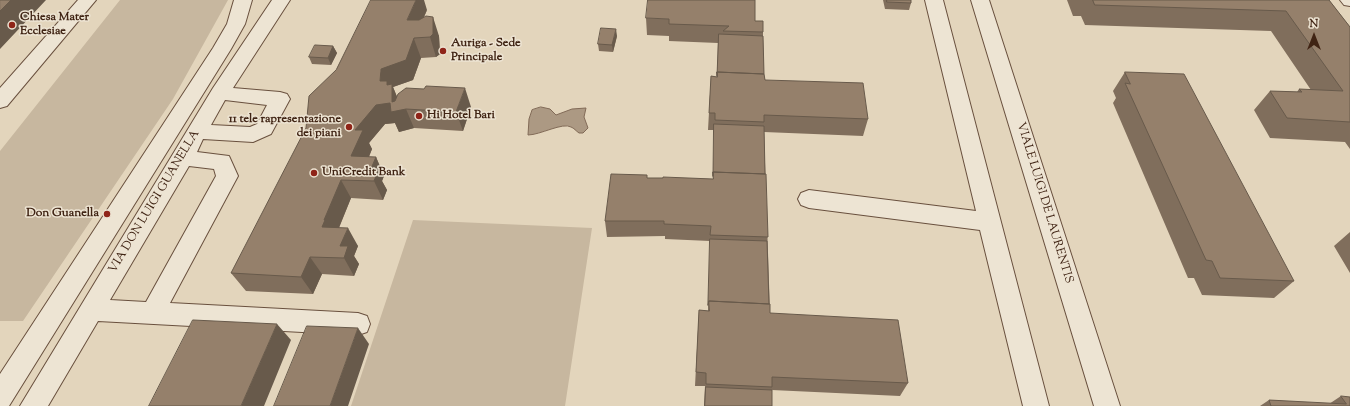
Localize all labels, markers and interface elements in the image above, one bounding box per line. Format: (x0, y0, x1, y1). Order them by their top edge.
place label: Chiesa Mater Ecclesiae (20, 11, 89, 39)
north arrow (1294, 16, 1334, 56)
text: N (1310, 16, 1318, 32)
marker: Chiesa Mater Ecclesiae (7, 20, 17, 30)
place label: Auriga - Sede Principale (451, 37, 521, 65)
marker: Auriga - Sede Principale (438, 46, 448, 56)
place label: Hi Hotel Bari (427, 109, 495, 123)
marker: Hi Hotel Bari (414, 111, 424, 121)
place label: 11 tele rapresentazione dei piani (229, 113, 341, 141)
street label: VIALE LUIGI DE LAURENTIS (1013, 121, 1075, 285)
marker: 11 tele rapresentazione dei piani (344, 122, 354, 132)
street label: VIA DON LUIGI GUANELLA (107, 128, 203, 276)
place label: UniCredit Bank (322, 166, 405, 180)
marker: UniCredit Bank (309, 168, 319, 178)
place label: Don Guanella (26, 207, 99, 221)
marker: Don Guanella (102, 209, 112, 219)

